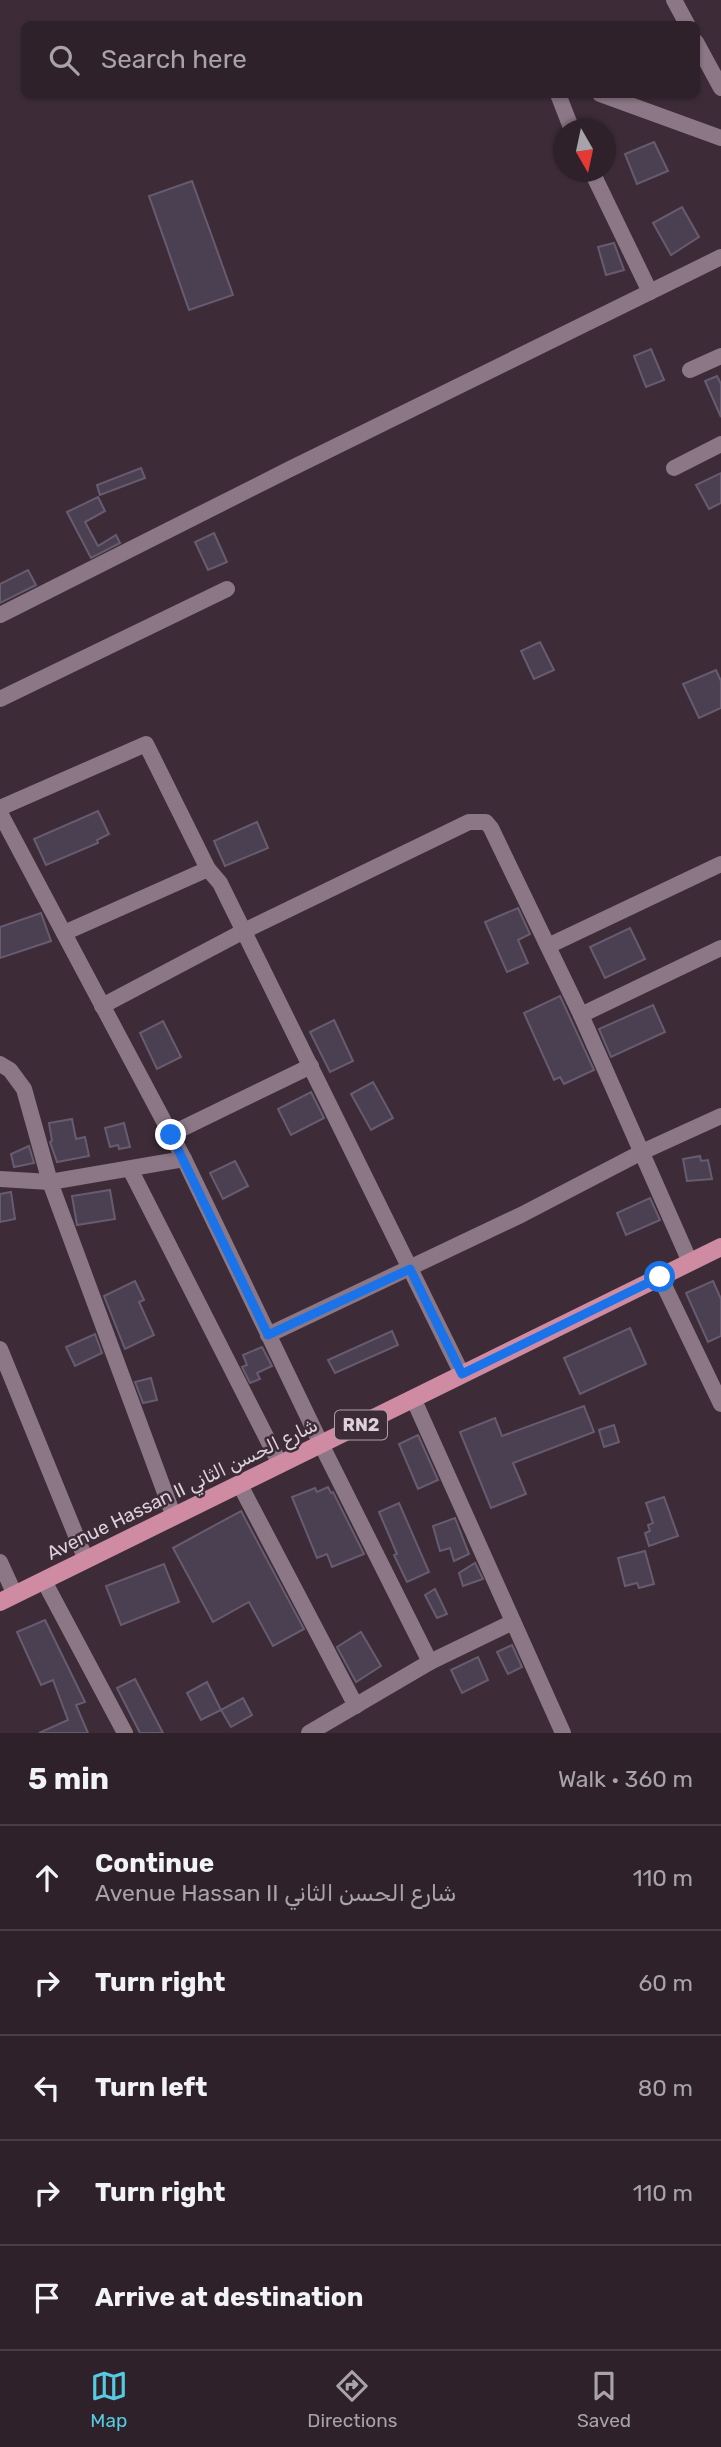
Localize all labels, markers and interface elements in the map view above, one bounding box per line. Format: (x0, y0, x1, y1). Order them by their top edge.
search box (21, 21, 700, 98)
icon: search (45, 41, 83, 79)
text: Search here (101, 44, 247, 75)
north arrow (553, 119, 616, 182)
route end (155, 1119, 186, 1150)
route start (644, 1261, 675, 1292)
road number: RN2 (335, 1410, 387, 1440)
street label: Avenue Hassan II شارع الحسن الثاني (43, 1413, 323, 1567)
text: 5 min (28, 1761, 109, 1797)
text: Walk · 360 m (558, 1765, 693, 1793)
text: Continue (95, 1848, 214, 1879)
icon: ahead (28, 1859, 66, 1897)
text: 110 m (633, 1864, 693, 1892)
text: Avenue Hassan II شارع الحسن الثاني (95, 1879, 457, 1907)
icon: right (28, 1964, 66, 2002)
text: Turn right (95, 1967, 225, 1998)
text: 60 m (638, 1969, 693, 1997)
icon: left (28, 2069, 66, 2107)
text: Turn left (95, 2072, 207, 2103)
text: 80 m (638, 2074, 693, 2102)
icon: right (28, 2174, 66, 2212)
text: Turn right (95, 2177, 225, 2208)
text: 110 m (633, 2179, 693, 2207)
icon: arrive (28, 2279, 66, 2317)
text: Arrive at destination (95, 2282, 363, 2313)
tab: Map (90, 2367, 128, 2432)
tab: Directions (307, 2367, 397, 2432)
tab: Saved (577, 2367, 631, 2432)

